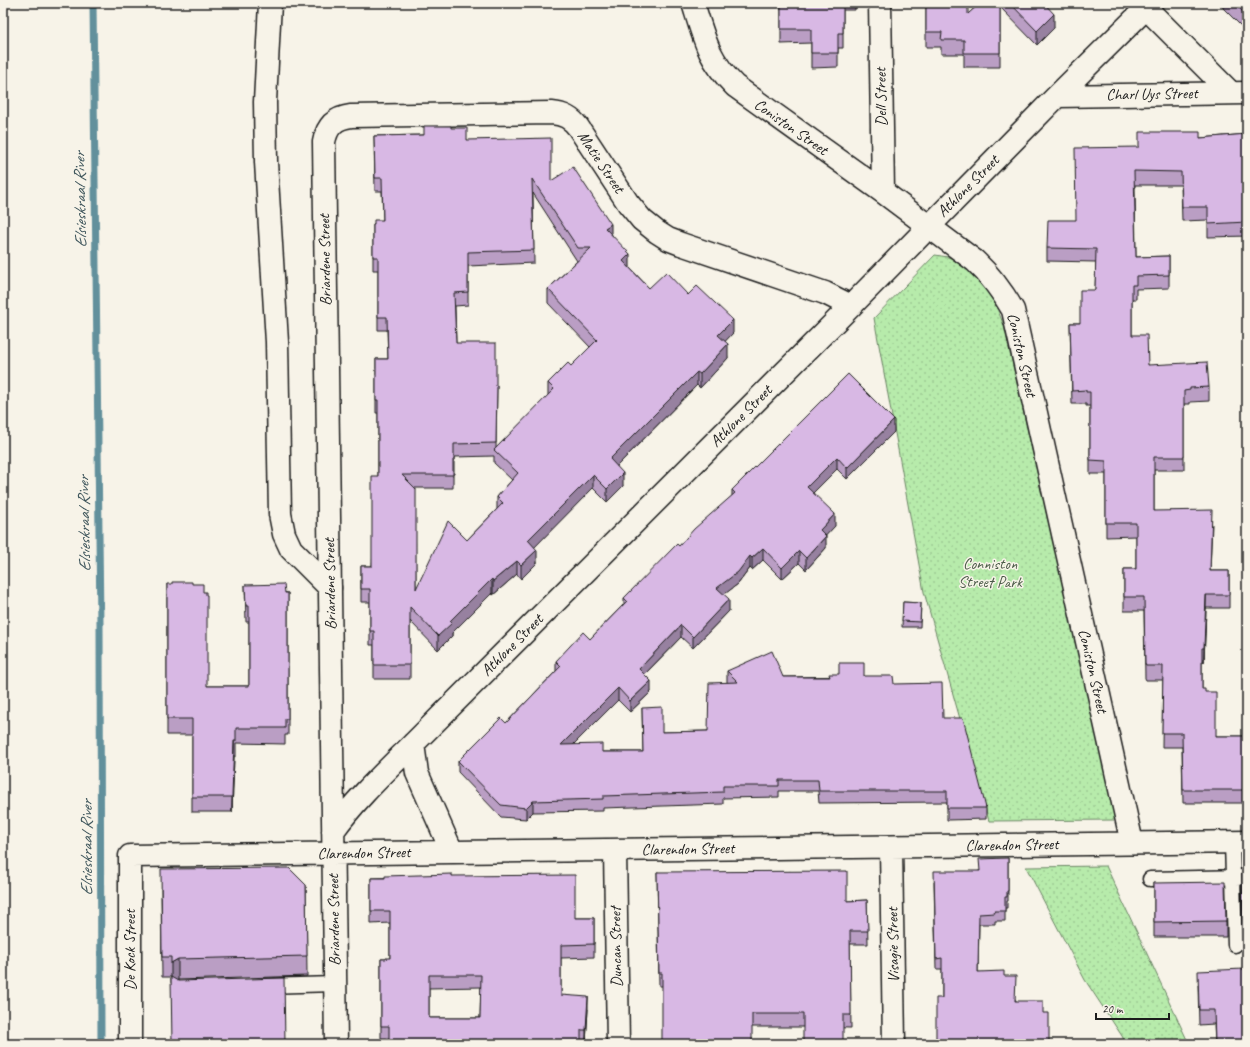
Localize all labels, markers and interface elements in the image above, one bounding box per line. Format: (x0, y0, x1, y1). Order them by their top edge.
street label: Dell Street (870, 66, 892, 126)
street label: Charl Uys Street (1106, 83, 1200, 105)
street label: Coniston Street (750, 94, 833, 161)
street label: Matie Street (573, 127, 630, 198)
water label: Elsieskraal River (69, 149, 91, 248)
street label: Athlone Street (933, 150, 1004, 221)
street label: Briardene Street (314, 212, 336, 306)
street label: Coniston Street (1003, 311, 1042, 401)
street label: Athlone Street (706, 380, 777, 451)
water label: Elsieskraal River (73, 473, 95, 572)
street label: Briardene Street (319, 536, 341, 630)
park label: Conniston Street Park (958, 554, 1023, 592)
street label: Athlone Street (477, 609, 548, 680)
street label: Coniston Street (1074, 627, 1113, 717)
water label: Elsieskraal River (76, 797, 97, 896)
street label: Clarendon Street (965, 834, 1060, 856)
street label: Clarendon Street (641, 838, 736, 860)
street label: Clarendon Street (317, 842, 412, 864)
street label: Briardene Street (323, 872, 345, 966)
street label: Duncan Street (605, 904, 627, 987)
street label: Visagie Street (882, 906, 904, 983)
street label: De Kock Street (120, 908, 140, 991)
scale bar (1096, 995, 1169, 1021)
text: 20 m (1102, 1001, 1124, 1017)

